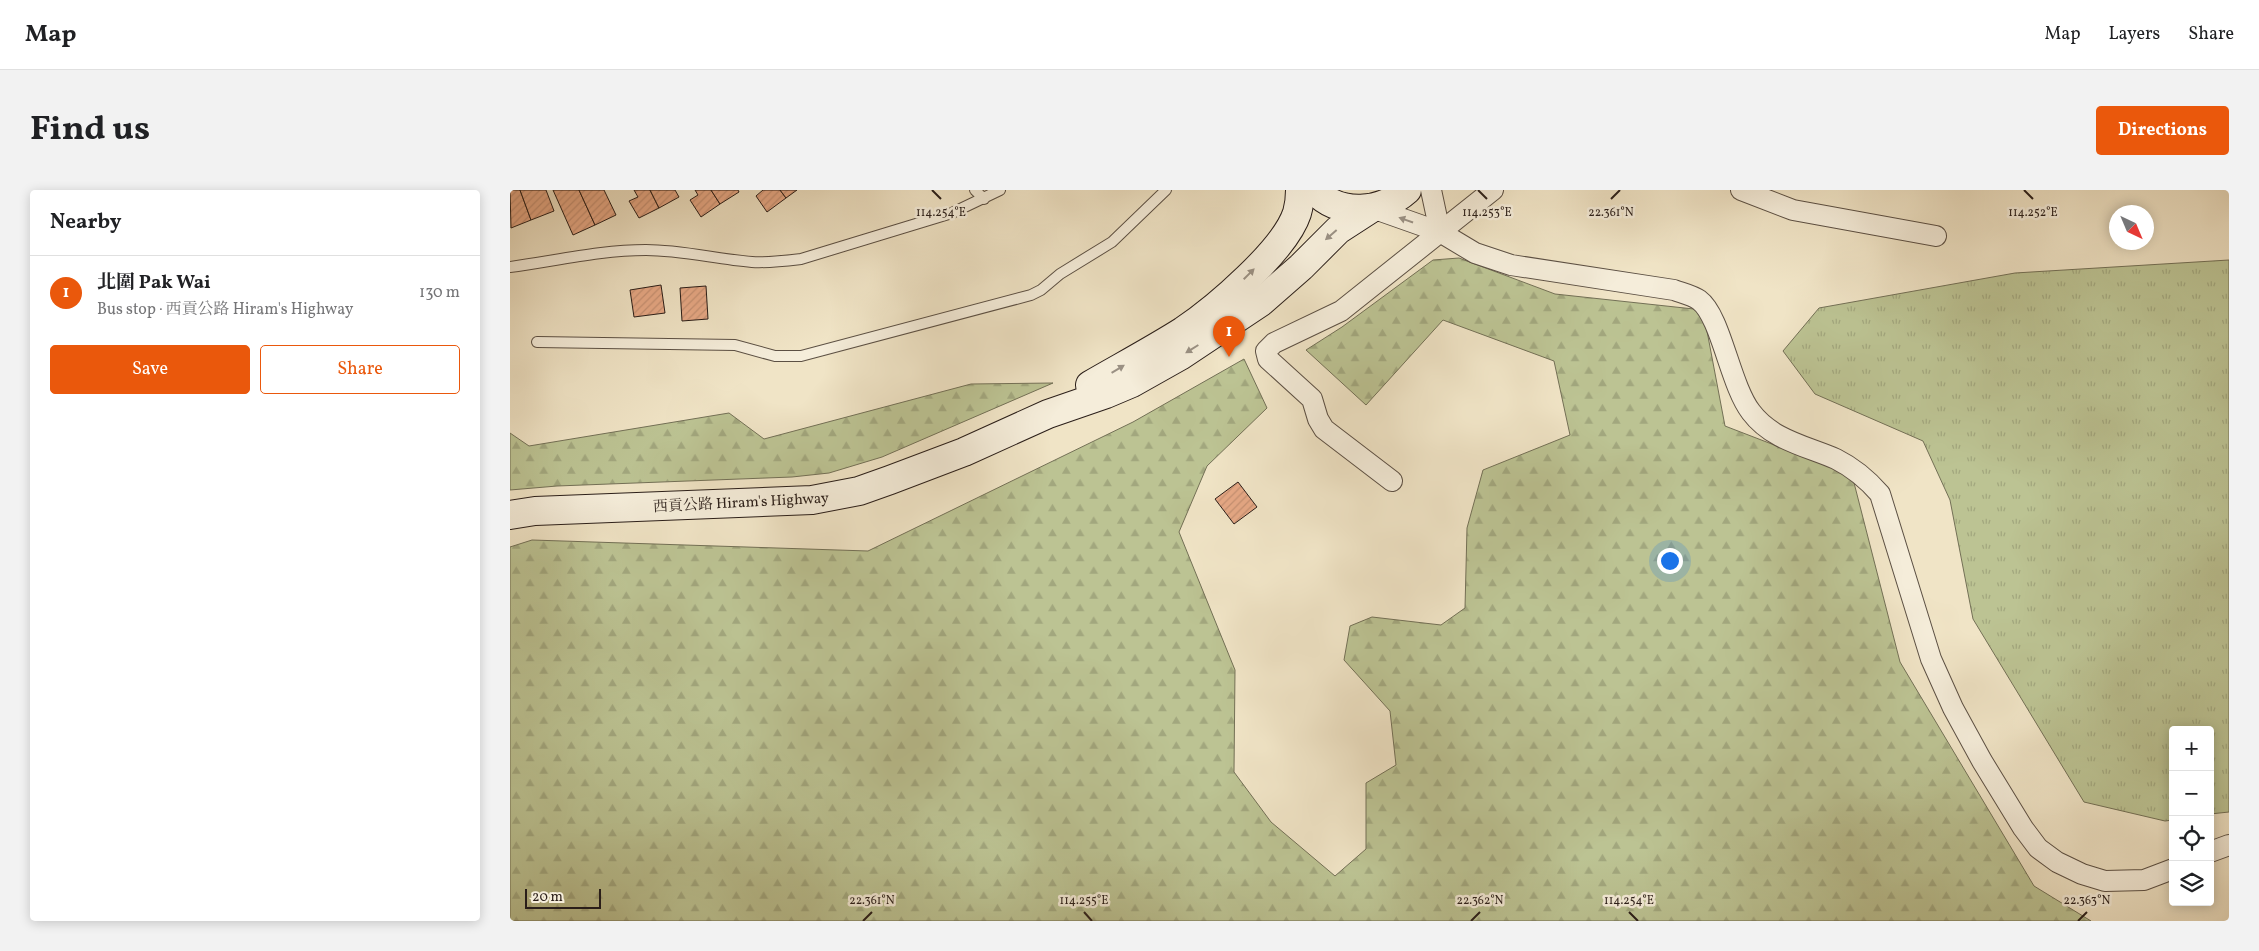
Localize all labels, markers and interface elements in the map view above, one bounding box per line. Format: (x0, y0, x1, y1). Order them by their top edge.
text: Map (25, 18, 76, 52)
text: Map (2044, 22, 2080, 47)
text: Layers (2108, 22, 2160, 47)
text: Share (2188, 22, 2234, 47)
text: Find us (30, 106, 150, 154)
button: Directions (2096, 106, 2229, 155)
text: 114.254°E (916, 205, 966, 221)
text: 114.253°E (1462, 205, 1512, 221)
text: 22.361°N (1588, 205, 1634, 221)
text: 114.252°E (2008, 205, 2058, 221)
north arrow (2109, 205, 2154, 250)
text: Nearby (50, 208, 121, 237)
one-way arrow (1398, 215, 1413, 223)
one-way arrow (1325, 230, 1338, 241)
one-way arrow (1243, 268, 1255, 280)
text: 北圍 Pak Wai (97, 270, 211, 296)
text: 1 (63, 282, 69, 304)
text: 130 m (419, 282, 460, 304)
text: Bus stop · 西貢公路 Hiram's Highway (97, 299, 353, 321)
pin: 1 (1213, 316, 1245, 357)
one-way arrow (1186, 344, 1199, 353)
button: Save (50, 345, 250, 394)
button: Share (260, 345, 460, 394)
one-way arrow (1111, 364, 1124, 373)
street label: 西貢公路 Hiram's Highway (653, 488, 830, 519)
your location (1657, 548, 1683, 574)
map controls (2169, 726, 2214, 906)
button: + (2169, 726, 2214, 771)
button: − (2169, 771, 2214, 816)
button: locate (2169, 816, 2214, 861)
button: layers (2169, 861, 2214, 906)
scale bar (525, 886, 601, 909)
text: 20 m (532, 888, 563, 907)
text: 22.361°N (849, 893, 895, 909)
text: 114.255°E (1060, 893, 1109, 909)
text: 22.362°N (1456, 893, 1504, 909)
text: 114.254°E (1604, 893, 1654, 909)
text: 22.363°N (2064, 893, 2111, 909)

